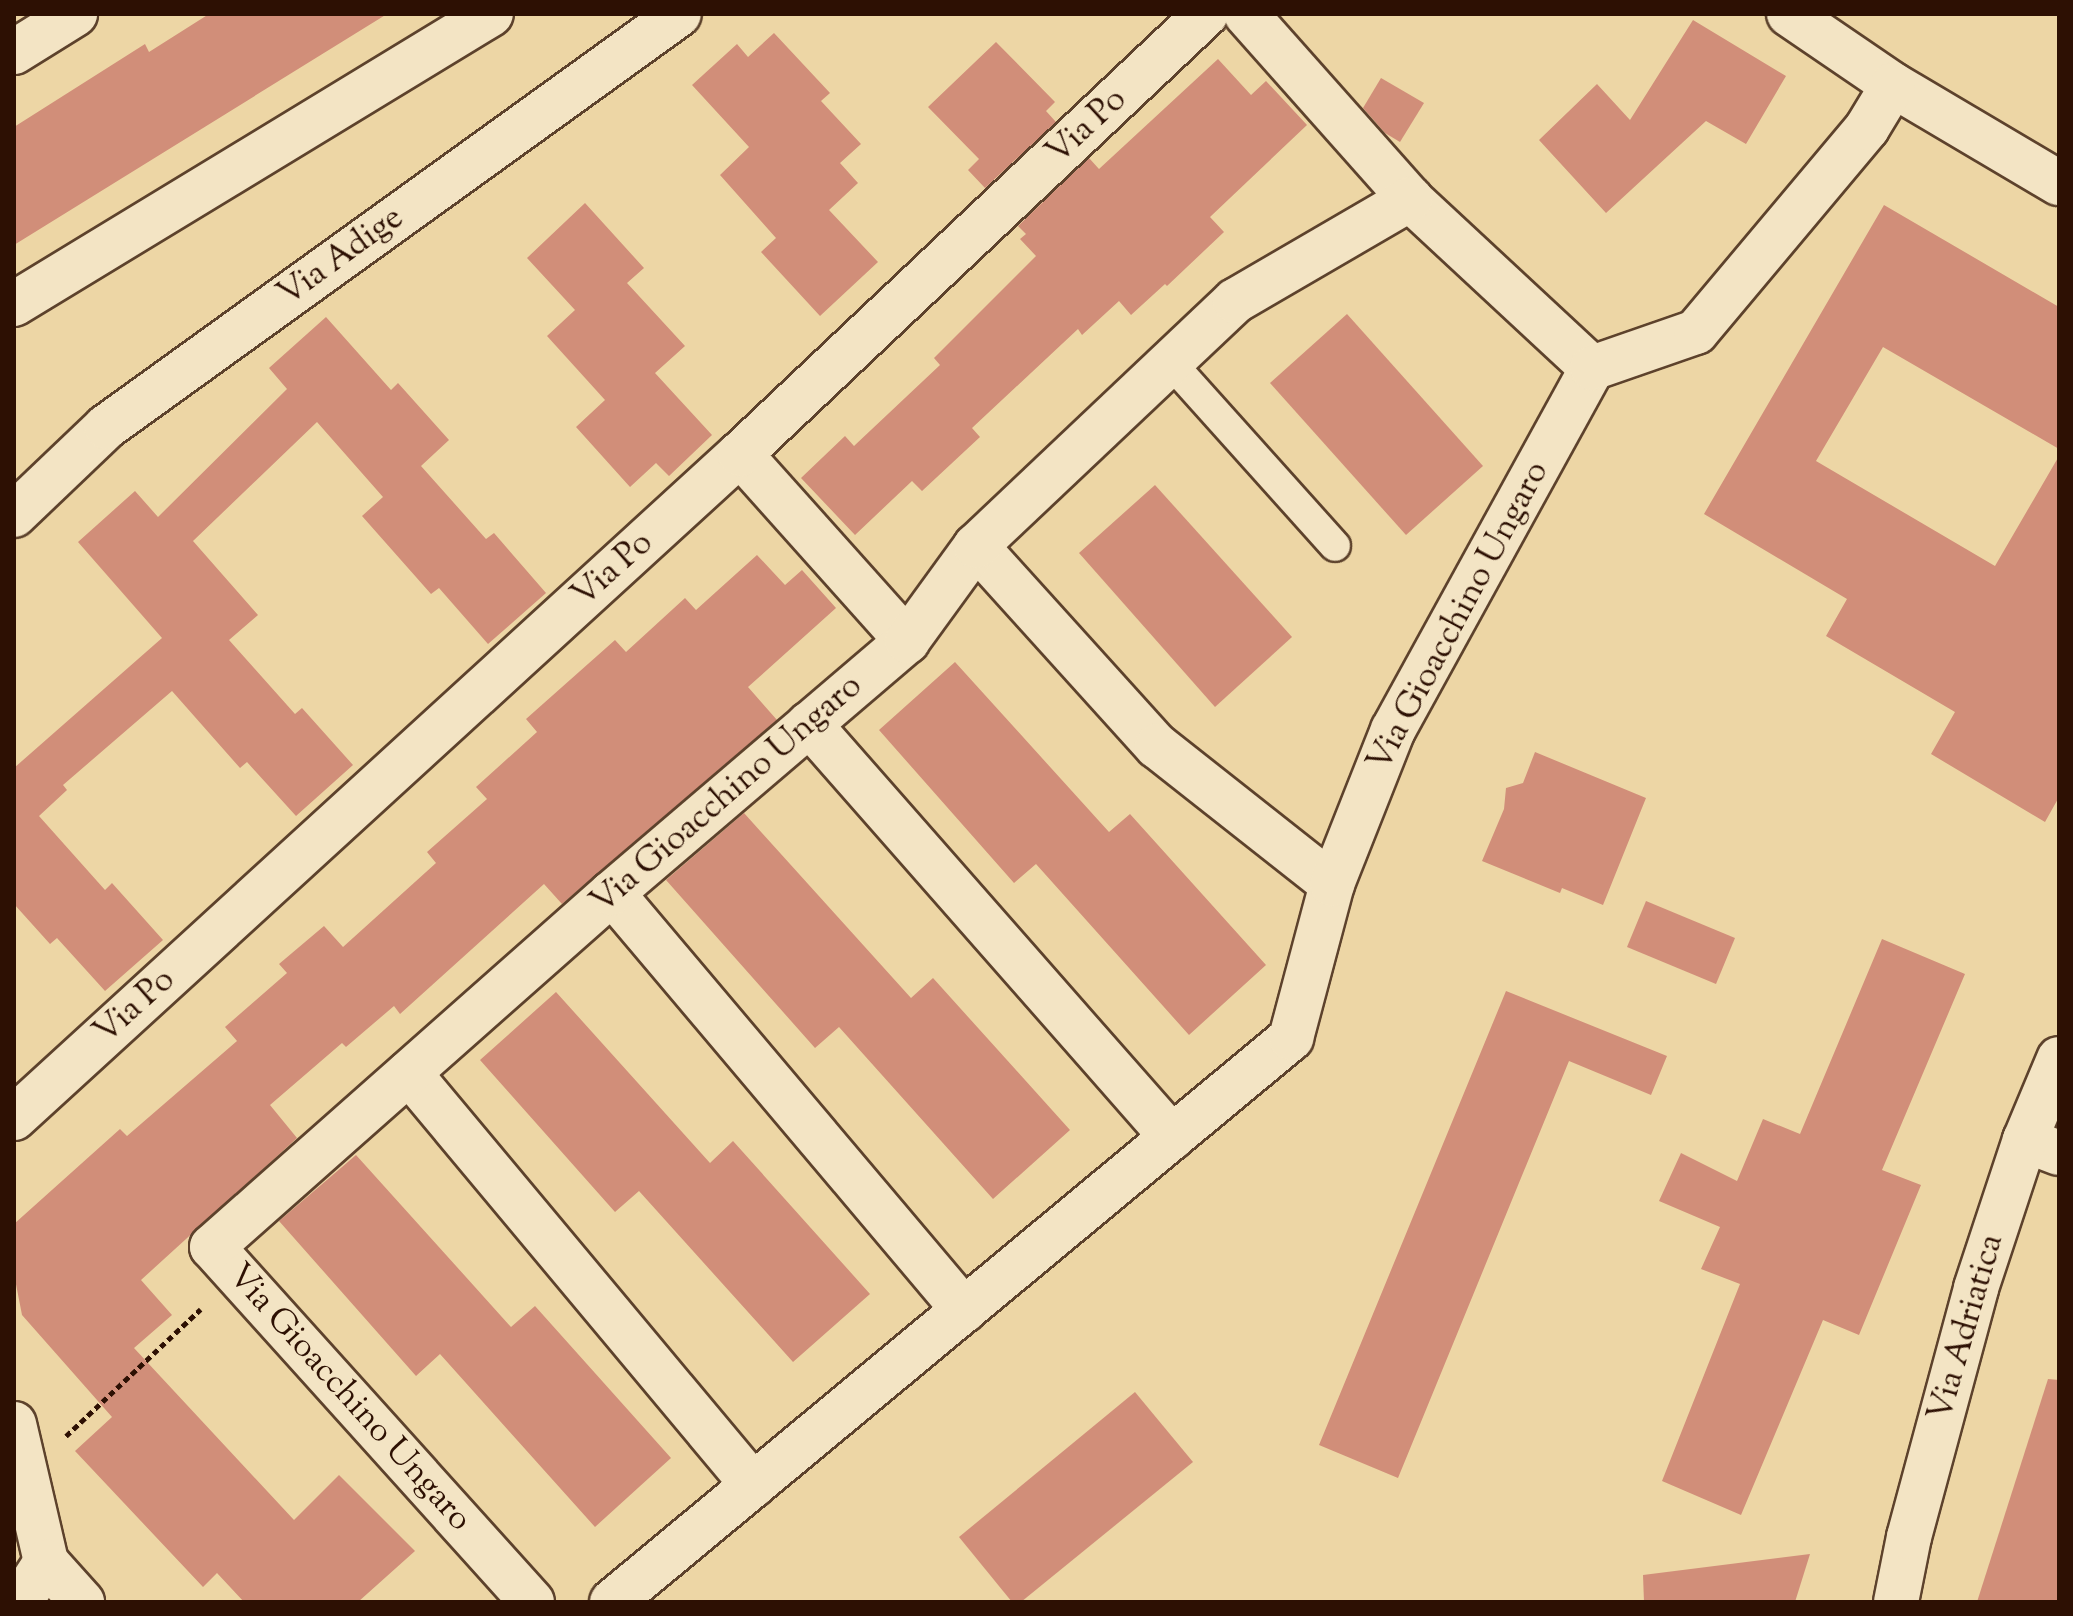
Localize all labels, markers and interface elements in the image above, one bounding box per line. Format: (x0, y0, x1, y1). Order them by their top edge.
street label: Via Po (1039, 80, 1135, 174)
street label: Via Adige (270, 198, 412, 316)
street label: Via Gioacchino Ungaro (1360, 455, 1558, 779)
street label: Via Po (564, 523, 662, 617)
street label: Via Gioacchino Ungaro (583, 666, 871, 924)
street label: Via Po (86, 960, 184, 1054)
street label: Via Adriatica (1921, 1230, 2013, 1426)
street label: Via Gioacchino Ungaro (218, 1256, 480, 1540)

